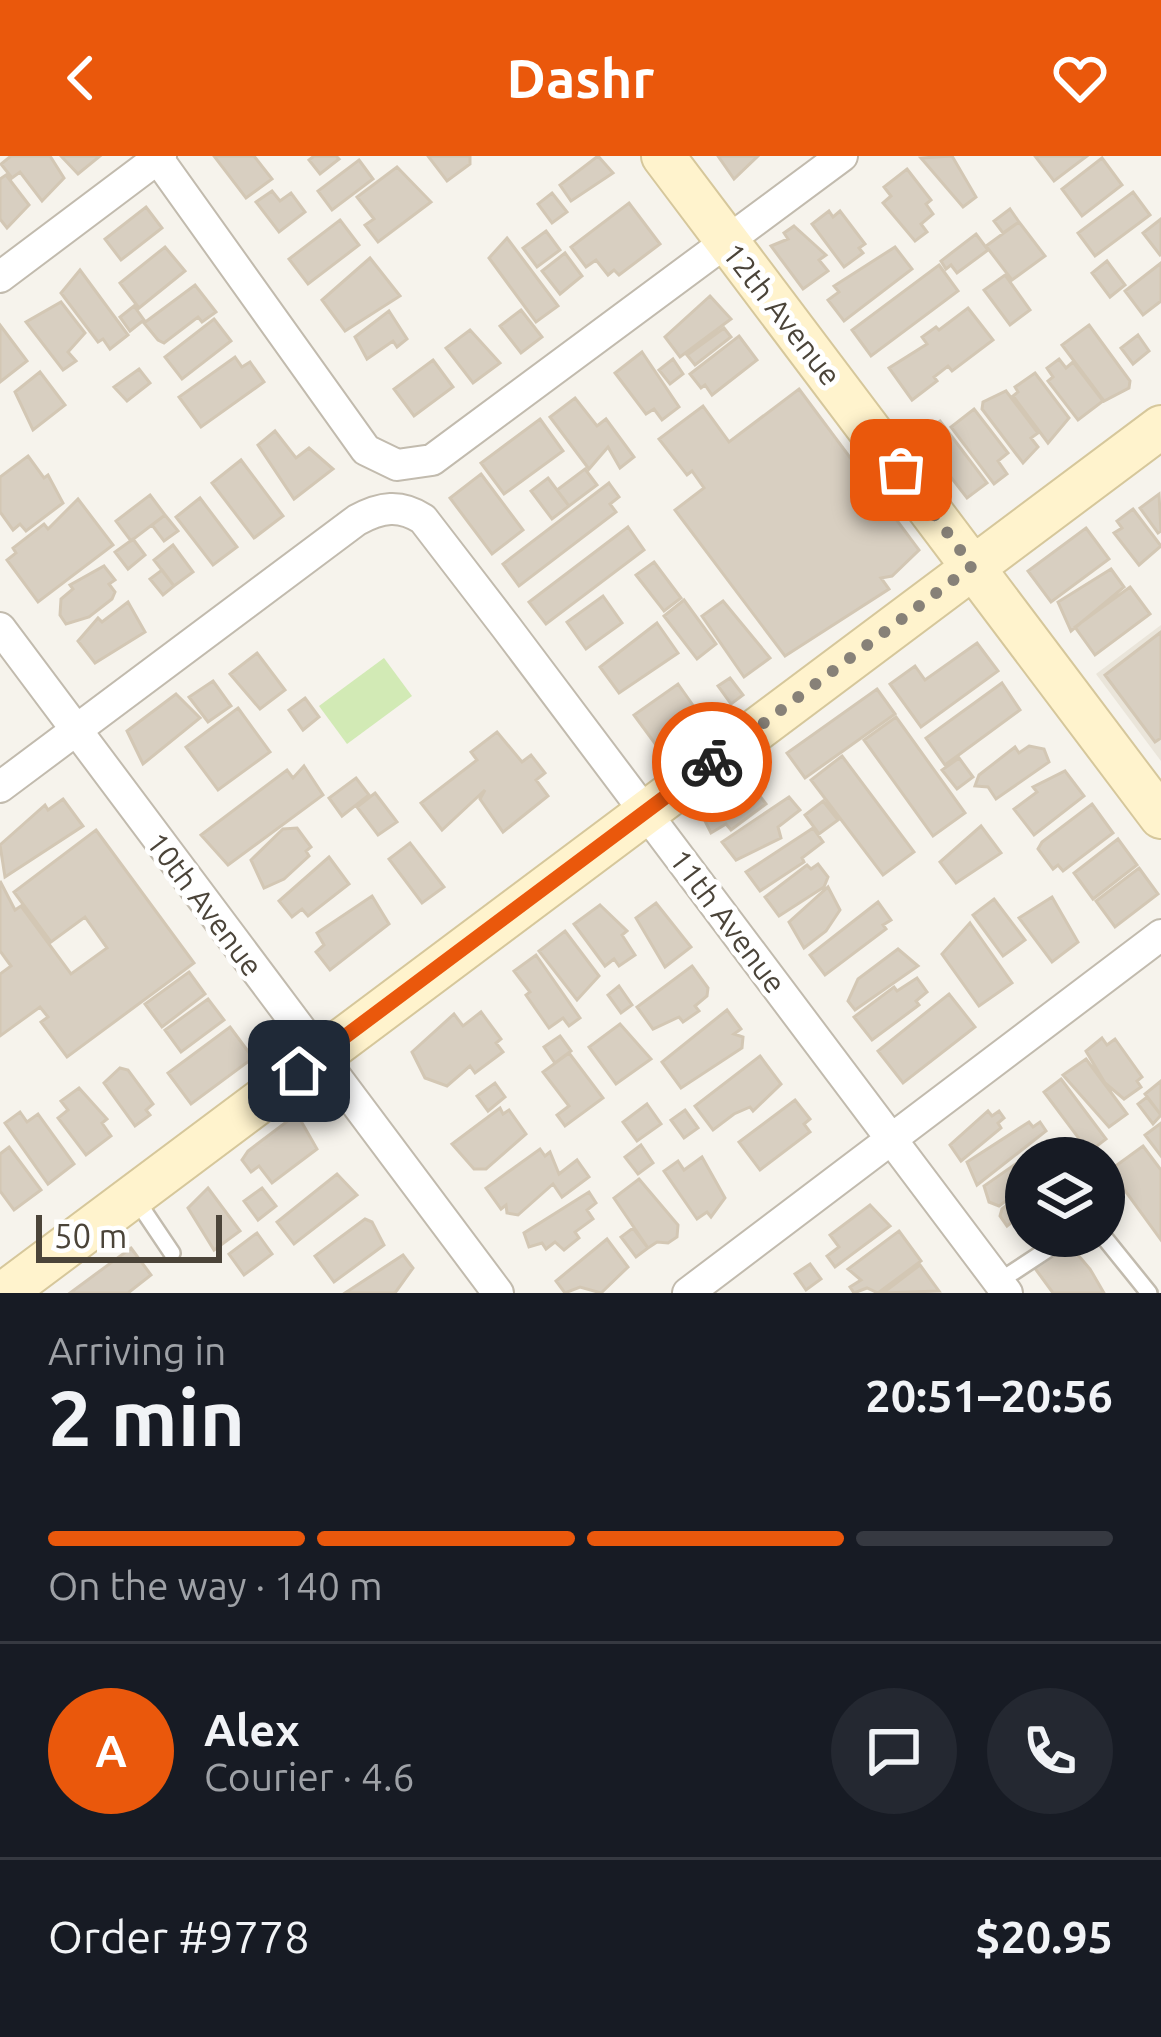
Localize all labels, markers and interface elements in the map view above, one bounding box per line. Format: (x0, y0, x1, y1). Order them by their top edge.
icon: back (48, 45, 114, 111)
icon: heart (1047, 45, 1113, 111)
text: Dashr (507, 48, 654, 108)
street label: 12th Avenue (716, 236, 848, 392)
pin (850, 419, 952, 521)
icon: bag (868, 437, 934, 503)
courier (652, 702, 772, 822)
icon: bike (679, 729, 745, 795)
street label: 10th Avenue (140, 826, 270, 982)
street label: 11th Avenue (663, 843, 793, 999)
pin (248, 1020, 350, 1122)
icon: home (266, 1038, 332, 1104)
map controls (1005, 1137, 1125, 1257)
button: layers (1005, 1137, 1125, 1257)
scale bar (36, 1209, 222, 1262)
text: 50 m (54, 1217, 127, 1254)
text: Arriving in (48, 1329, 226, 1372)
text: 20:51–20:56 (865, 1370, 1113, 1421)
text: 2 min (48, 1373, 245, 1461)
text: On the way · 140 m (48, 1564, 383, 1607)
button: chat (831, 1688, 957, 1814)
button: phone (987, 1688, 1113, 1814)
text: Alex (204, 1704, 300, 1755)
text: A (95, 1725, 127, 1776)
text: Courier · 4.6 (204, 1755, 415, 1798)
text: Order #9778 (48, 1911, 310, 1962)
text: $20.95 (975, 1911, 1113, 1962)

